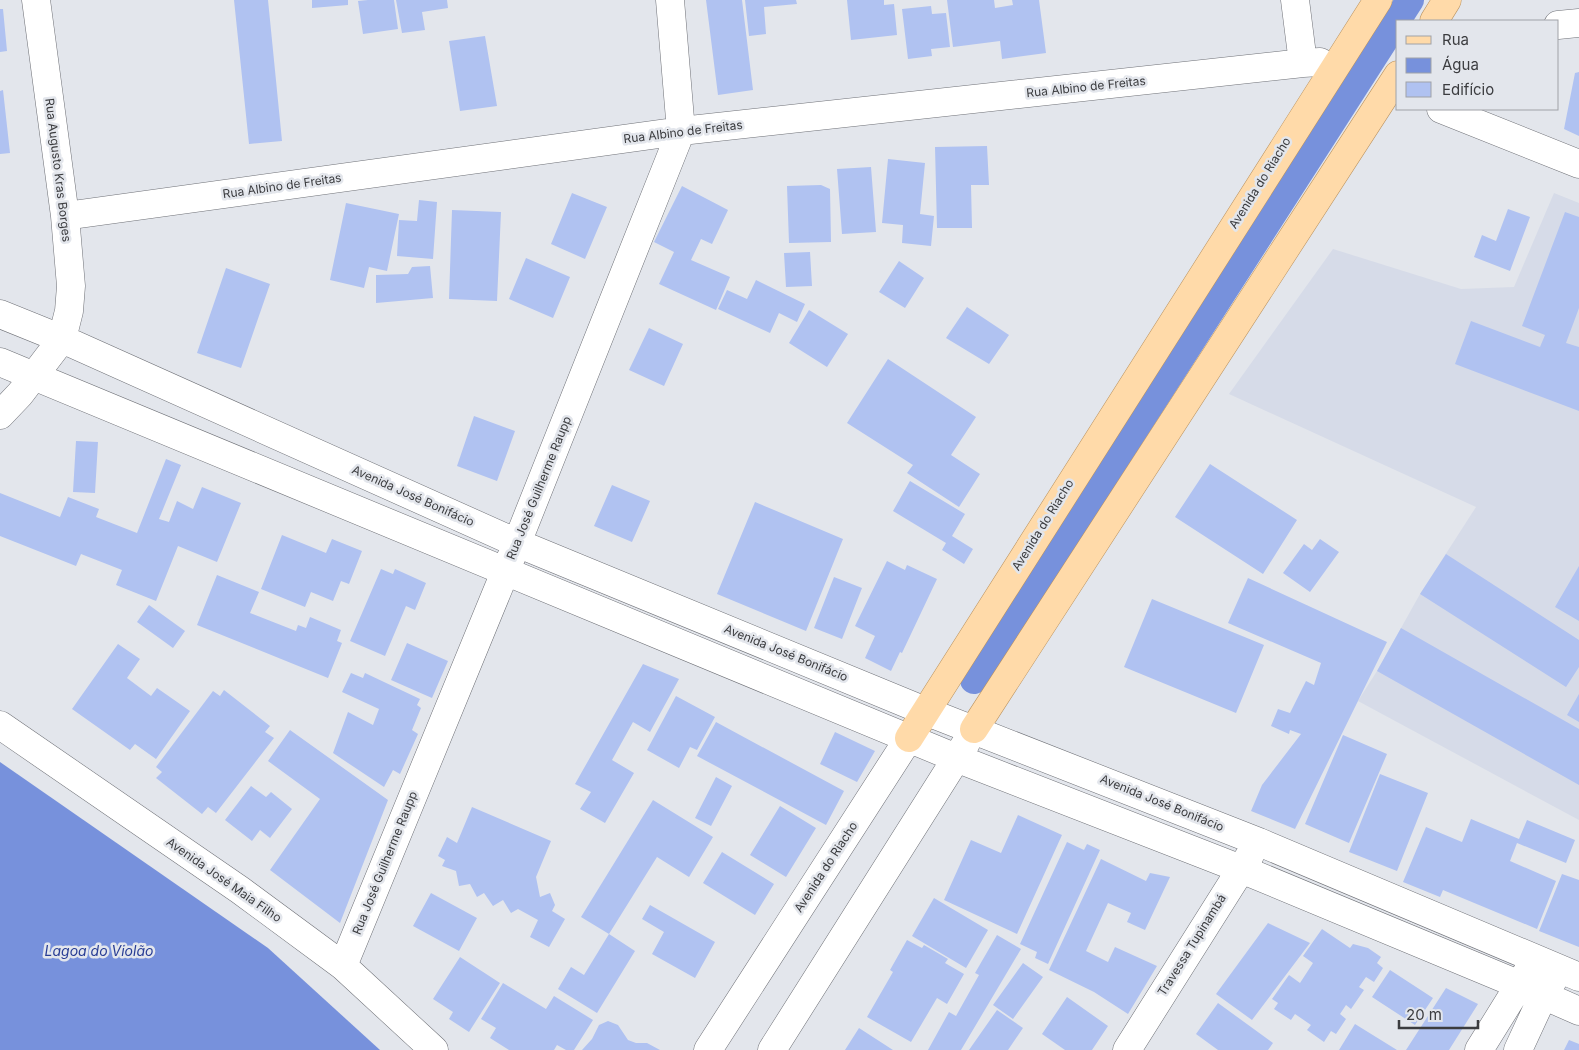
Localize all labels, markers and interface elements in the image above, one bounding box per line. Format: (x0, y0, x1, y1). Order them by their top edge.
legend (1396, 20, 1559, 110)
text: Rua (1442, 30, 1469, 49)
text: Água (1442, 55, 1479, 74)
street label: Rua Albino de Freitas (1026, 73, 1146, 100)
text: Edifício (1442, 80, 1494, 99)
street label: Rua Augusto Kras Borges (42, 97, 75, 243)
street label: Rua Albino de Freitas (623, 117, 743, 146)
street label: Avenida do Riacho (1225, 134, 1294, 231)
street label: Rua Albino de Freitas (222, 170, 342, 201)
street label: Rua José Guilherme Raupp (503, 414, 574, 562)
street label: Avenida José Bonifácio (350, 462, 477, 529)
street label: Avenida do Riacho (1008, 476, 1077, 573)
street label: Avenida José Bonifácio (722, 621, 850, 684)
street label: Avenida José Bonifácio (1098, 771, 1226, 834)
street label: Rua José Guilherme Raupp (349, 789, 420, 937)
street label: Avenida do Riacho (791, 819, 860, 915)
street label: Avenida José Maia Filho (164, 834, 285, 925)
street label: Travessa Tupinambá (1154, 891, 1229, 998)
water label: Lagoa do Violão (45, 942, 153, 959)
scale bar (1399, 998, 1478, 1030)
text: 20 m (1406, 1005, 1442, 1024)

